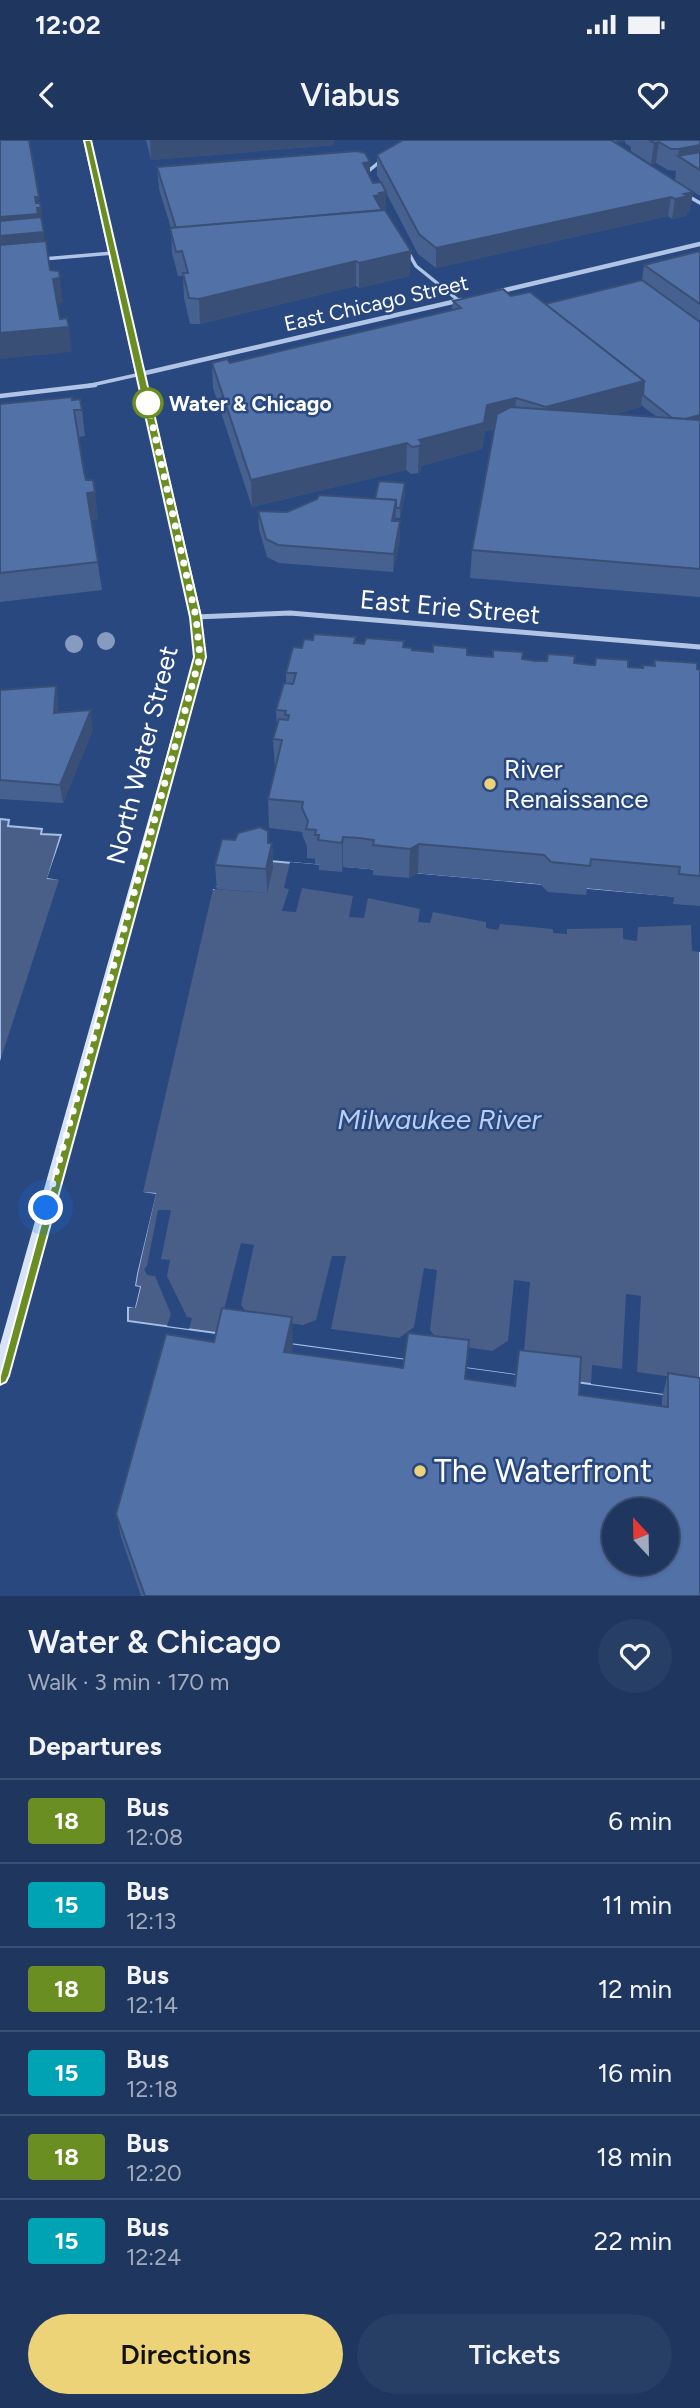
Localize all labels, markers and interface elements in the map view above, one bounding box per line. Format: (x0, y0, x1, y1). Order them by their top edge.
text: 12:02 (35, 9, 101, 41)
icon: back (28, 76, 66, 114)
text: Viabus (300, 76, 400, 114)
icon: heart (634, 76, 672, 114)
street label: East Chicago Street (281, 270, 471, 336)
marker: Water & Chicago (133, 388, 163, 418)
place label: Water & Chicago (169, 391, 332, 416)
street label: East Erie Street (359, 583, 542, 631)
street label: North Water Street (99, 642, 185, 867)
place label: River Renaissance (504, 753, 649, 815)
marker: River Renaissance (482, 776, 498, 792)
water label: Milwaukee River (337, 1102, 543, 1136)
your location (28, 1190, 63, 1225)
place label: The Waterfront (434, 1452, 652, 1490)
marker: The Waterfront (412, 1463, 428, 1479)
north arrow (602, 1498, 679, 1575)
map controls (602, 1498, 679, 1575)
button: heart (598, 1619, 672, 1693)
text: Water & Chicago (28, 1622, 281, 1661)
text: Walk · 3 min · 170 m (28, 1668, 229, 1696)
text: Departures (28, 1730, 162, 1762)
text: Bus (126, 1791, 169, 1823)
text: 6 min (608, 1805, 672, 1837)
text: 18 (54, 1806, 79, 1835)
text: 12:08 (126, 1823, 183, 1851)
text: Bus (126, 1875, 169, 1907)
text: 11 min (601, 1889, 672, 1921)
text: 15 (54, 1890, 79, 1919)
text: 12:13 (126, 1907, 176, 1935)
text: Bus (126, 1959, 169, 1991)
text: 12 min (598, 1973, 672, 2005)
text: 18 (54, 1974, 79, 2003)
text: 12:14 (126, 1991, 178, 2019)
text: Bus (126, 2043, 169, 2075)
text: 16 min (597, 2057, 672, 2089)
text: 15 (54, 2058, 79, 2087)
text: 12:18 (126, 2075, 178, 2103)
text: Bus (126, 2127, 169, 2159)
text: 18 min (596, 2141, 672, 2173)
text: 18 (54, 2142, 79, 2171)
text: 12:20 (126, 2159, 182, 2187)
text: Bus (126, 2211, 169, 2243)
text: 22 min (594, 2225, 672, 2257)
text: 15 (54, 2226, 79, 2255)
text: 12:24 (126, 2243, 181, 2271)
button: Directions (28, 2314, 343, 2394)
button: Tickets (357, 2314, 672, 2394)

